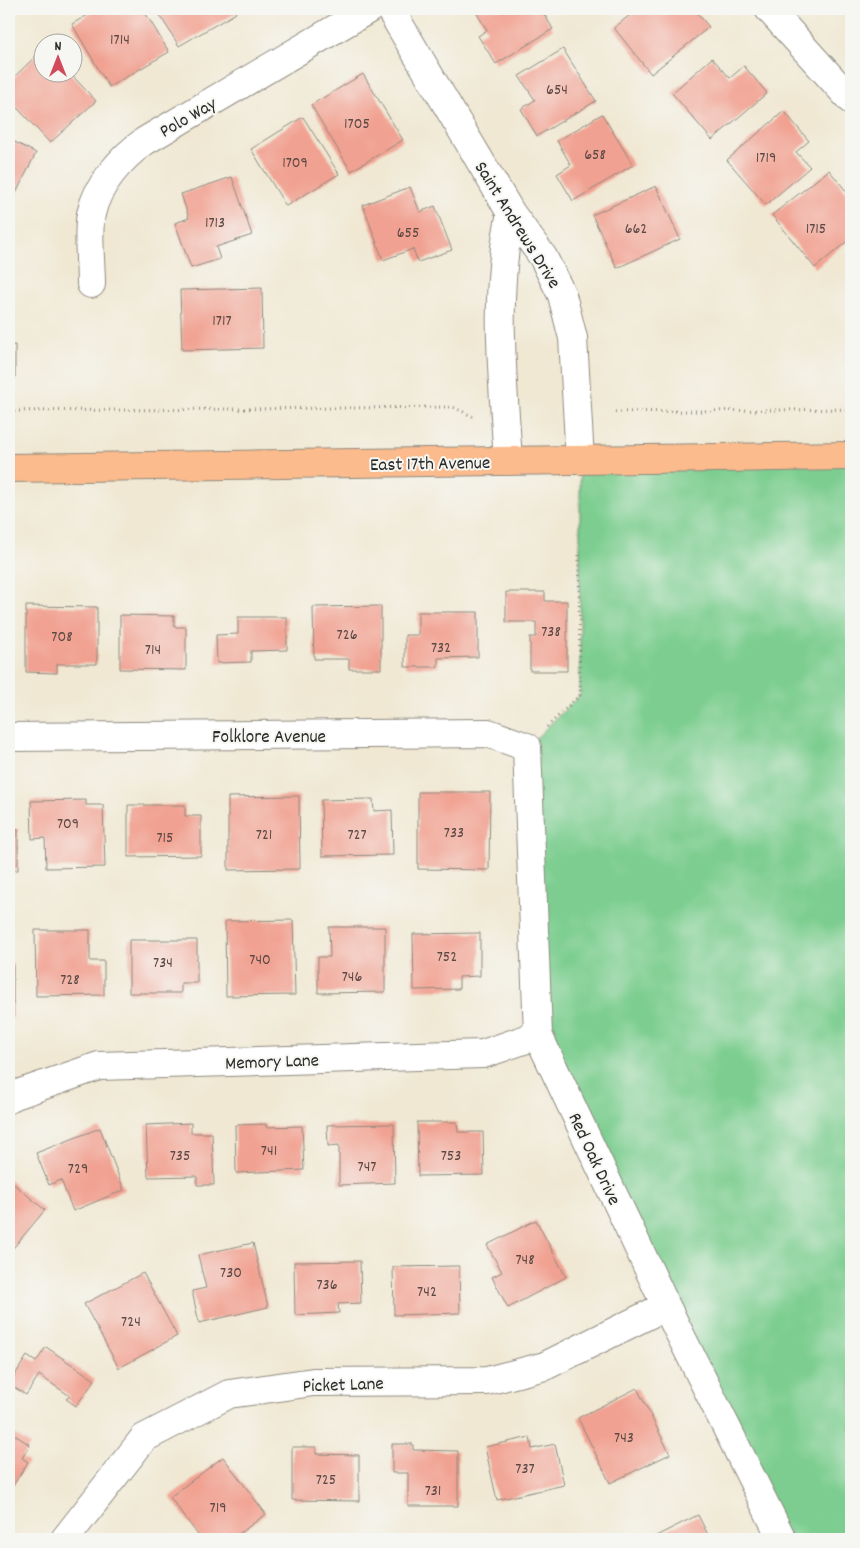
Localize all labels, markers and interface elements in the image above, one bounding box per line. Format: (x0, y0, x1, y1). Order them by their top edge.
house number: 1714 (110, 29, 130, 52)
north arrow (32, 32, 82, 82)
text: N (55, 37, 62, 57)
house number: 654 (546, 79, 568, 102)
street label: Polo Way (155, 92, 223, 146)
house number: 1705 (344, 113, 370, 136)
house number: 658 (584, 144, 606, 167)
house number: 1719 (756, 147, 776, 170)
house number: 1709 (282, 152, 308, 175)
street label: Saint Andrews Drive (466, 157, 566, 295)
house number: 1713 (205, 212, 225, 235)
house number: 662 (625, 218, 647, 241)
house number: 1715 (806, 218, 826, 241)
house number: 655 (397, 222, 419, 245)
house number: 1717 (212, 310, 232, 333)
street label: East 17th Avenue (370, 451, 490, 480)
house number: 738 (541, 621, 561, 644)
house number: 726 (337, 624, 358, 647)
house number: 708 (51, 626, 73, 649)
house number: 732 (431, 637, 451, 660)
house number: 714 (145, 639, 161, 662)
street label: Folklore Avenue (212, 725, 326, 752)
house number: 709 (57, 813, 79, 836)
house number: 733 (444, 822, 464, 845)
house number: 721 (256, 824, 272, 847)
house number: 727 (347, 824, 367, 847)
house number: 715 (156, 827, 174, 850)
house number: 752 (437, 946, 457, 969)
house number: 740 (249, 949, 271, 972)
house number: 734 (153, 952, 173, 975)
house number: 746 (342, 966, 362, 989)
house number: 728 (60, 969, 80, 992)
street label: Memory Lane (225, 1048, 320, 1079)
street label: Red Oak Drive (560, 1109, 626, 1210)
house number: 741 (261, 1140, 277, 1163)
house number: 735 (170, 1145, 190, 1168)
house number: 753 (441, 1145, 461, 1168)
house number: 747 (358, 1156, 376, 1179)
house number: 729 (68, 1158, 88, 1181)
house number: 748 (515, 1249, 535, 1272)
house number: 730 (220, 1262, 242, 1285)
house number: 736 (316, 1274, 338, 1297)
house number: 742 (417, 1281, 437, 1304)
house number: 724 (121, 1311, 141, 1334)
street label: Picket Lane (302, 1372, 384, 1401)
house number: 743 (614, 1427, 634, 1450)
house number: 737 (515, 1458, 535, 1481)
house number: 725 (316, 1469, 336, 1492)
house number: 731 (425, 1480, 441, 1503)
house number: 719 (210, 1497, 226, 1520)

